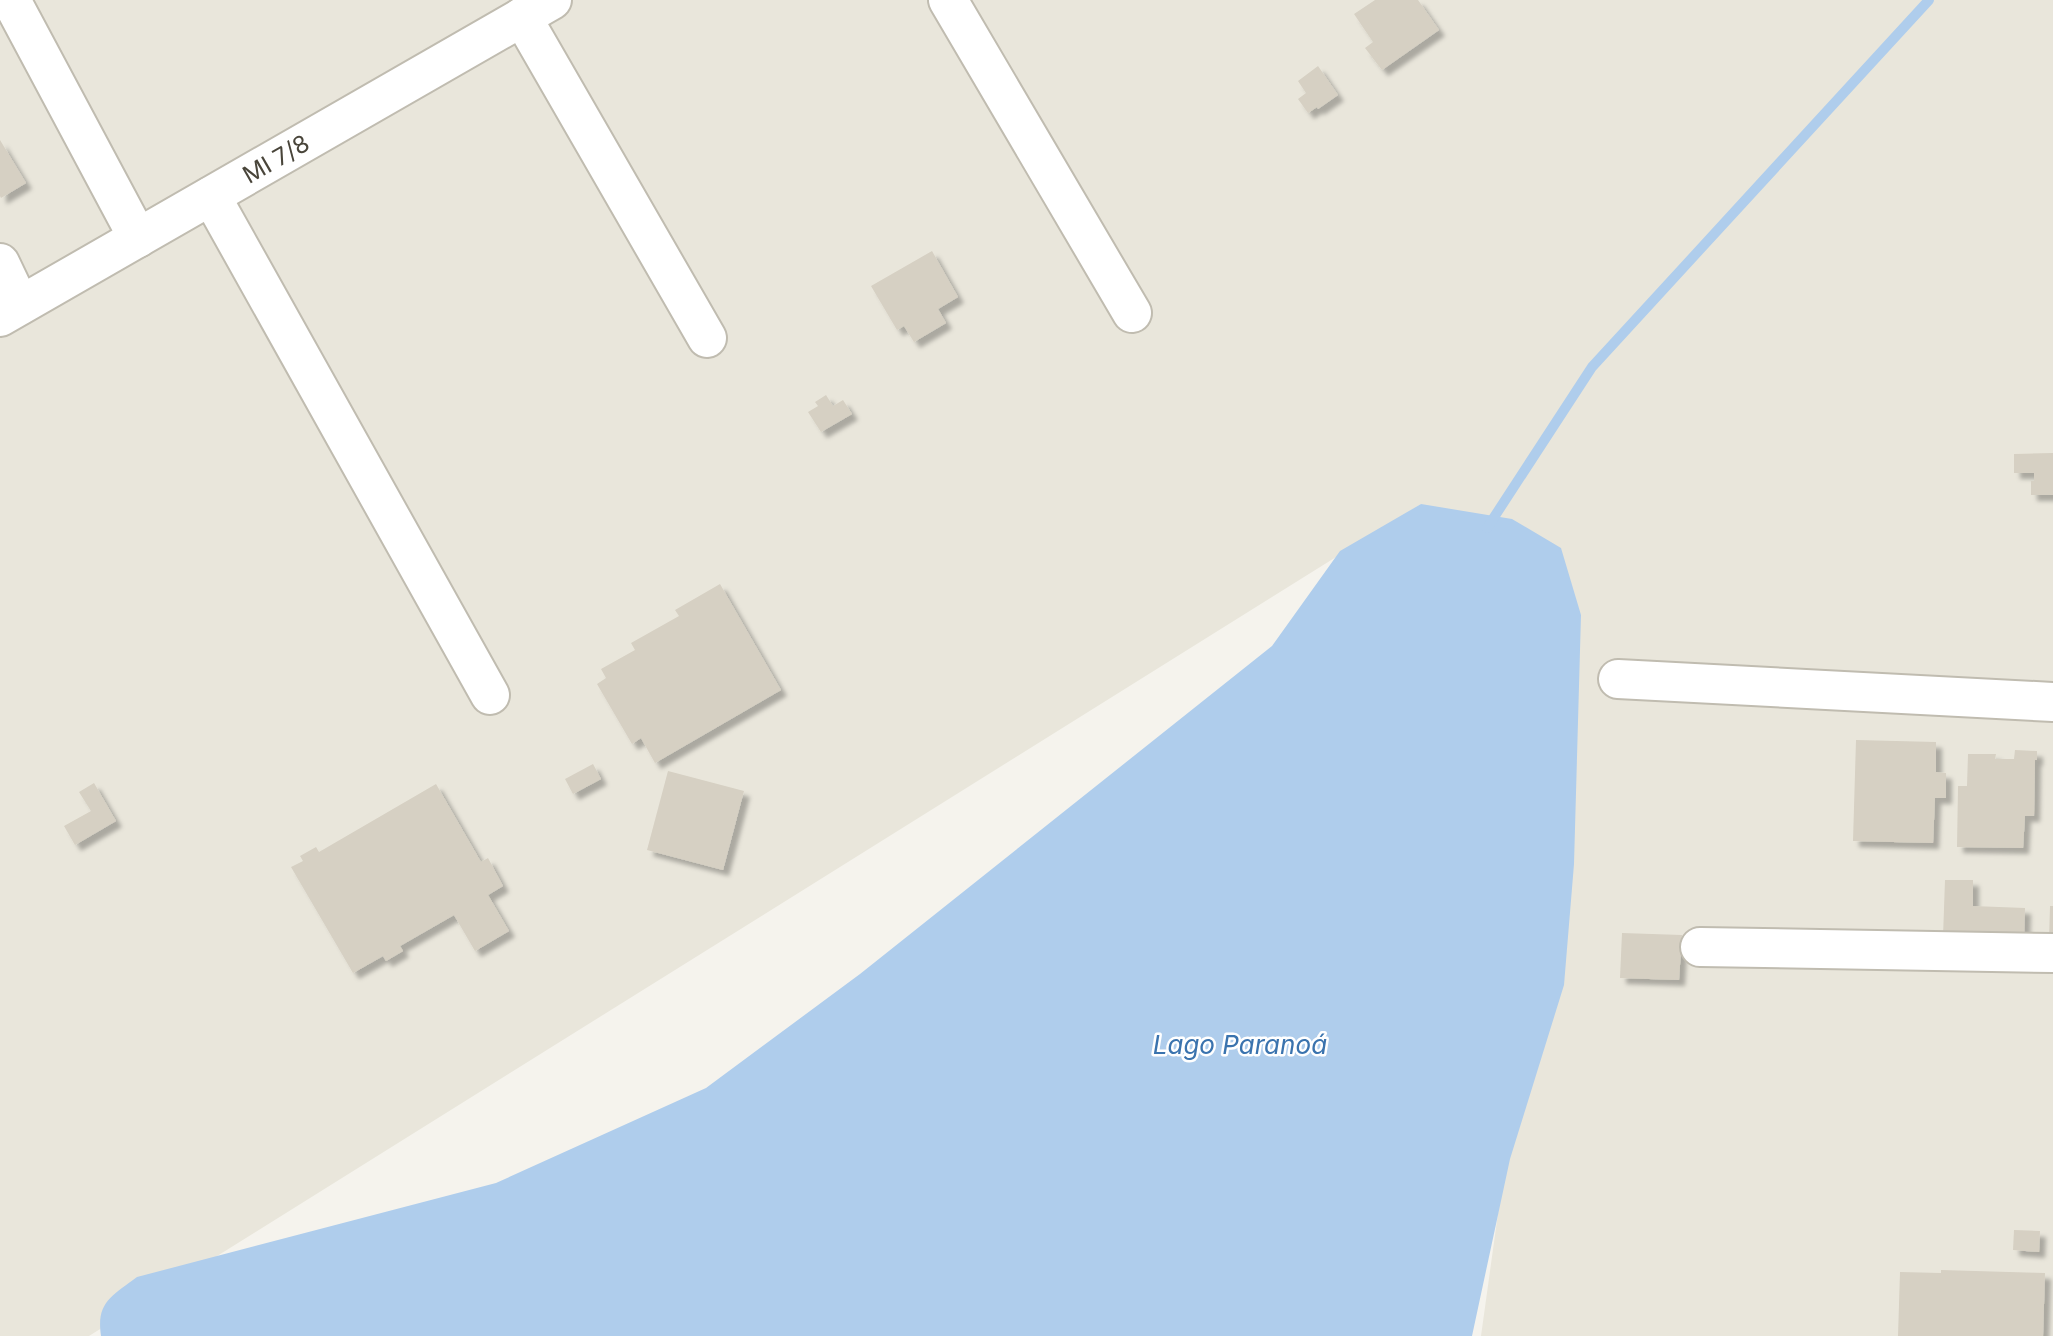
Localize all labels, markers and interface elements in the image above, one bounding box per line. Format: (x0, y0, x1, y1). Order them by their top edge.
street label: MI 7/8 (238, 128, 314, 190)
water label: Lago Paranoá (1153, 1029, 1327, 1060)

